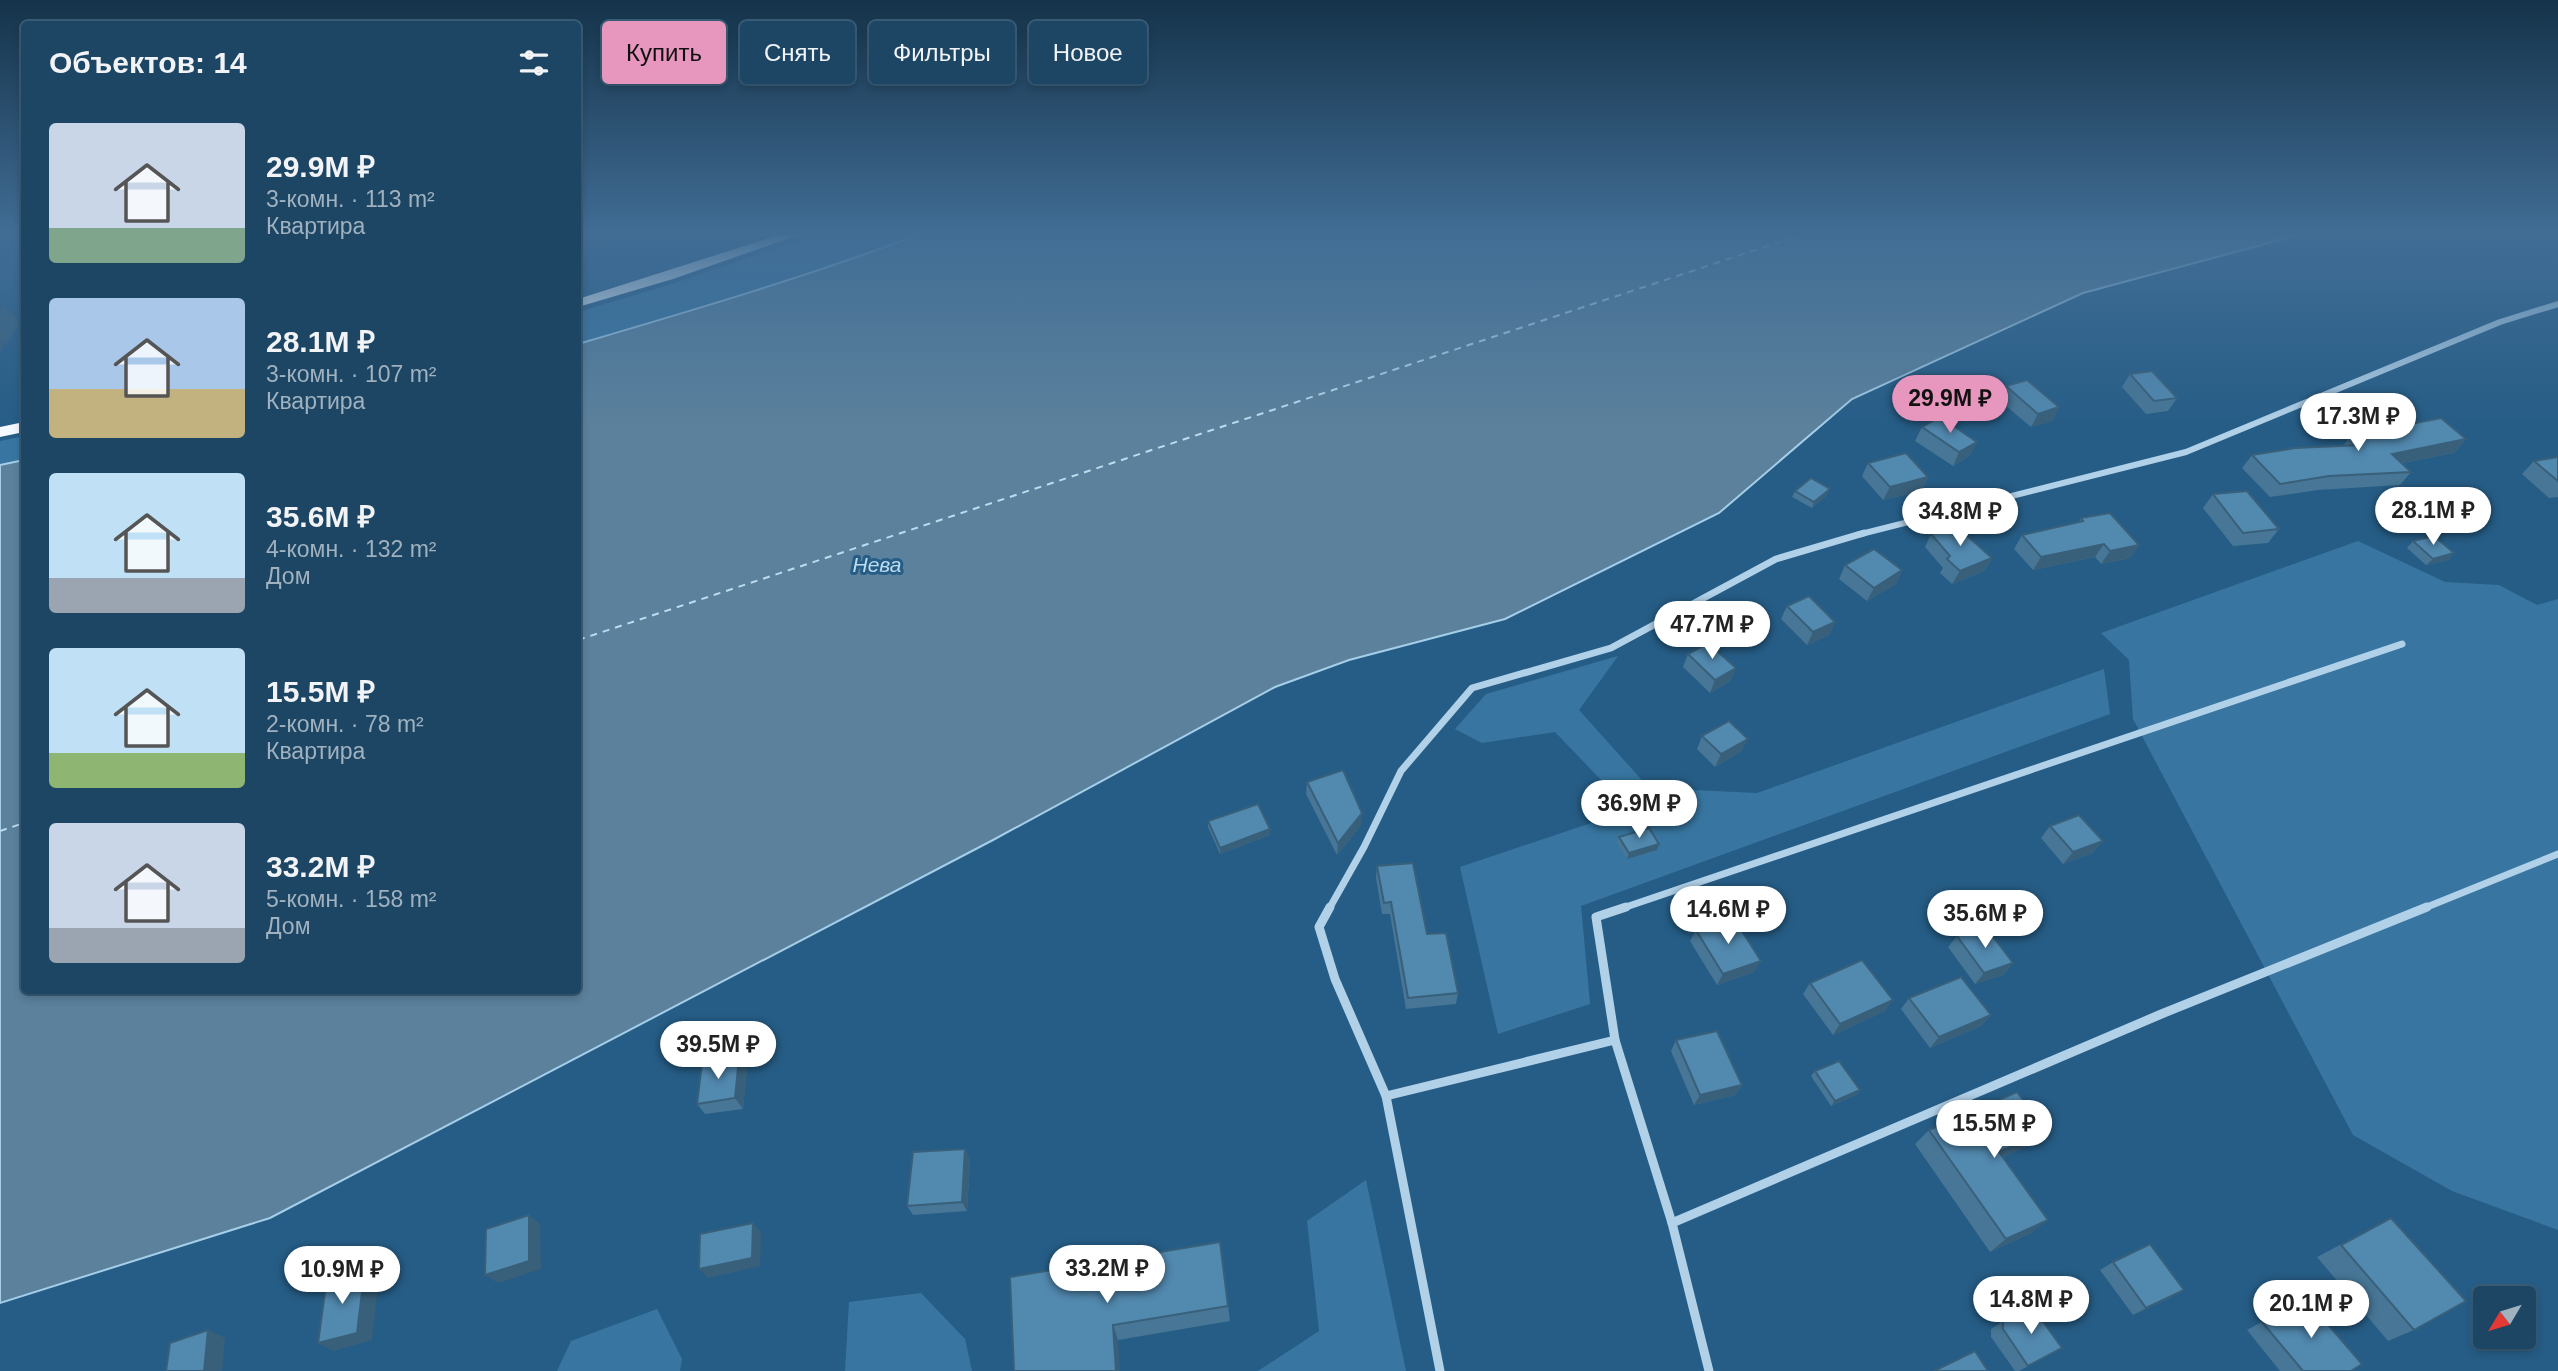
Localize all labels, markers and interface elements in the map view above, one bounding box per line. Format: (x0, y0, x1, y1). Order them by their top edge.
chip: Купить (602, 21, 726, 84)
chip: Снять (740, 21, 855, 84)
chip: Фильтры (869, 21, 1015, 84)
chip: Новое (1029, 21, 1147, 84)
icon: filters (515, 44, 553, 82)
text: Объектов: 14 (49, 46, 247, 79)
text: 29.9M ₽ (266, 150, 375, 183)
icon: home (105, 151, 189, 235)
text: 3-комн. · 113 m² (266, 186, 435, 212)
text: Квартира (266, 213, 365, 239)
text: 28.1M ₽ (266, 325, 375, 358)
icon: home (105, 326, 189, 410)
text: 3-комн. · 107 m² (266, 361, 437, 387)
pin: 29.9M ₽ (1885, 376, 2015, 435)
text: 29.9M ₽ (1908, 385, 1992, 411)
text: Квартира (266, 388, 365, 414)
pin: 17.3M ₽ (2293, 393, 2423, 453)
text: 17.3M ₽ (2316, 403, 2400, 429)
pin: 28.1M ₽ (2368, 488, 2498, 547)
pin: 34.8M ₽ (1895, 489, 2025, 548)
text: 28.1M ₽ (2391, 497, 2475, 523)
text: 34.8M ₽ (1918, 498, 2002, 524)
text: 35.6M ₽ (266, 500, 375, 533)
icon: home (105, 501, 189, 585)
text: 4-комн. · 132 m² (266, 536, 437, 562)
water label: Нева (852, 553, 902, 576)
text: Дом (266, 563, 310, 589)
pin: 47.7M ₽ (1647, 602, 1777, 661)
text: 47.7M ₽ (1670, 611, 1754, 637)
text: 15.5M ₽ (266, 675, 375, 708)
icon: home (105, 676, 189, 760)
text: 2-комн. · 78 m² (266, 711, 424, 737)
text: Квартира (266, 738, 365, 764)
pin: 36.9M ₽ (1574, 780, 1704, 840)
text: 36.9M ₽ (1597, 790, 1681, 816)
text: 33.2M ₽ (266, 850, 375, 883)
icon: home (105, 851, 189, 935)
text: 5-комн. · 158 m² (266, 886, 437, 912)
pin: 14.6M ₽ (1663, 886, 1793, 946)
pin: 35.6M ₽ (1920, 890, 2050, 950)
text: 14.6M ₽ (1686, 896, 1770, 922)
text: 35.6M ₽ (1943, 900, 2027, 926)
text: Дом (266, 913, 310, 939)
pin: 39.5M ₽ (653, 1021, 783, 1081)
text: 39.5M ₽ (676, 1031, 760, 1057)
pin: 15.5M ₽ (1929, 1100, 2059, 1160)
text: 15.5M ₽ (1952, 1110, 2036, 1136)
pin: 10.9M ₽ (277, 1246, 407, 1306)
pin: 33.2M ₽ (1042, 1246, 1172, 1305)
text: 33.2M ₽ (1065, 1255, 1149, 1281)
text: 10.9M ₽ (300, 1256, 384, 1282)
pin: 14.8M ₽ (1966, 1276, 2096, 1336)
pin: 20.1M ₽ (2246, 1280, 2376, 1340)
text: 14.8M ₽ (1989, 1286, 2073, 1312)
north arrow (2473, 1286, 2536, 1349)
map controls (2473, 1286, 2536, 1349)
text: 20.1M ₽ (2269, 1290, 2353, 1316)

